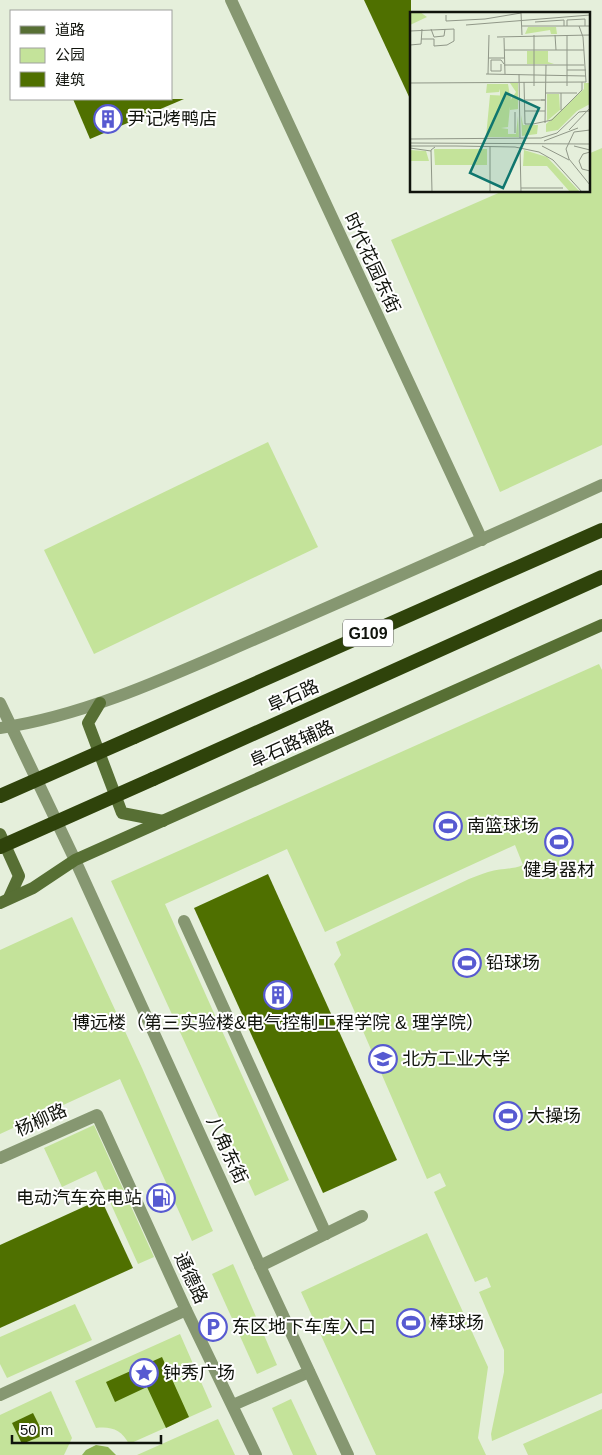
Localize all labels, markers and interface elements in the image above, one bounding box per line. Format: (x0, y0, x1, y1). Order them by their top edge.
legend (10, 10, 172, 100)
inset map (410, 12, 590, 192)
text: 道路 (55, 21, 85, 38)
text: 公园 (55, 46, 85, 63)
text: 建筑 (55, 71, 85, 88)
building icon: 尹记烤鸭店 (93, 104, 123, 134)
place label: 尹记烤鸭店 (127, 109, 217, 129)
street label: 时代花园东街 (340, 210, 404, 316)
road number: G109 (343, 620, 393, 646)
street label: 阜石路 (264, 676, 322, 716)
street label: 阜石路辅路 (247, 717, 337, 771)
sports icon: 南篮球场 (433, 811, 463, 841)
place label: 南篮球场 (467, 816, 539, 836)
sports icon: 健身器材 (544, 827, 574, 857)
place label: 健身器材 (523, 860, 595, 880)
sports icon: 铅球场 (452, 948, 482, 978)
place label: 铅球场 (486, 953, 540, 973)
building icon: 博远楼（第三实验楼&电气控制工程学院 & 理学院） (263, 980, 293, 1010)
place label: 博远楼（第三实验楼&电气控制工程学院 & 理学院） (72, 1013, 484, 1033)
school or university icon: 北方工业大学 (368, 1044, 398, 1074)
place label: 北方工业大学 (402, 1049, 510, 1069)
street label: 杨柳路 (12, 1100, 70, 1140)
sports icon: 大操场 (493, 1101, 523, 1131)
place label: 大操场 (527, 1106, 581, 1126)
street label: 八角东街 (203, 1113, 251, 1187)
fuel station icon: 电动汽车充电站 (146, 1183, 176, 1213)
place label: 电动汽车充电站 (16, 1188, 142, 1208)
street label: 通德路 (171, 1249, 211, 1307)
sports icon: 棒球场 (396, 1308, 426, 1338)
parking icon: 东区地下车库入口 (198, 1312, 228, 1342)
place label: 棒球场 (430, 1313, 484, 1333)
place label: 东区地下车库入口 (232, 1317, 376, 1337)
place icon: 钟秀广场 (129, 1358, 159, 1388)
place label: 钟秀广场 (163, 1363, 235, 1383)
scale bar (12, 1412, 161, 1444)
text: 50 m (20, 1421, 53, 1438)

